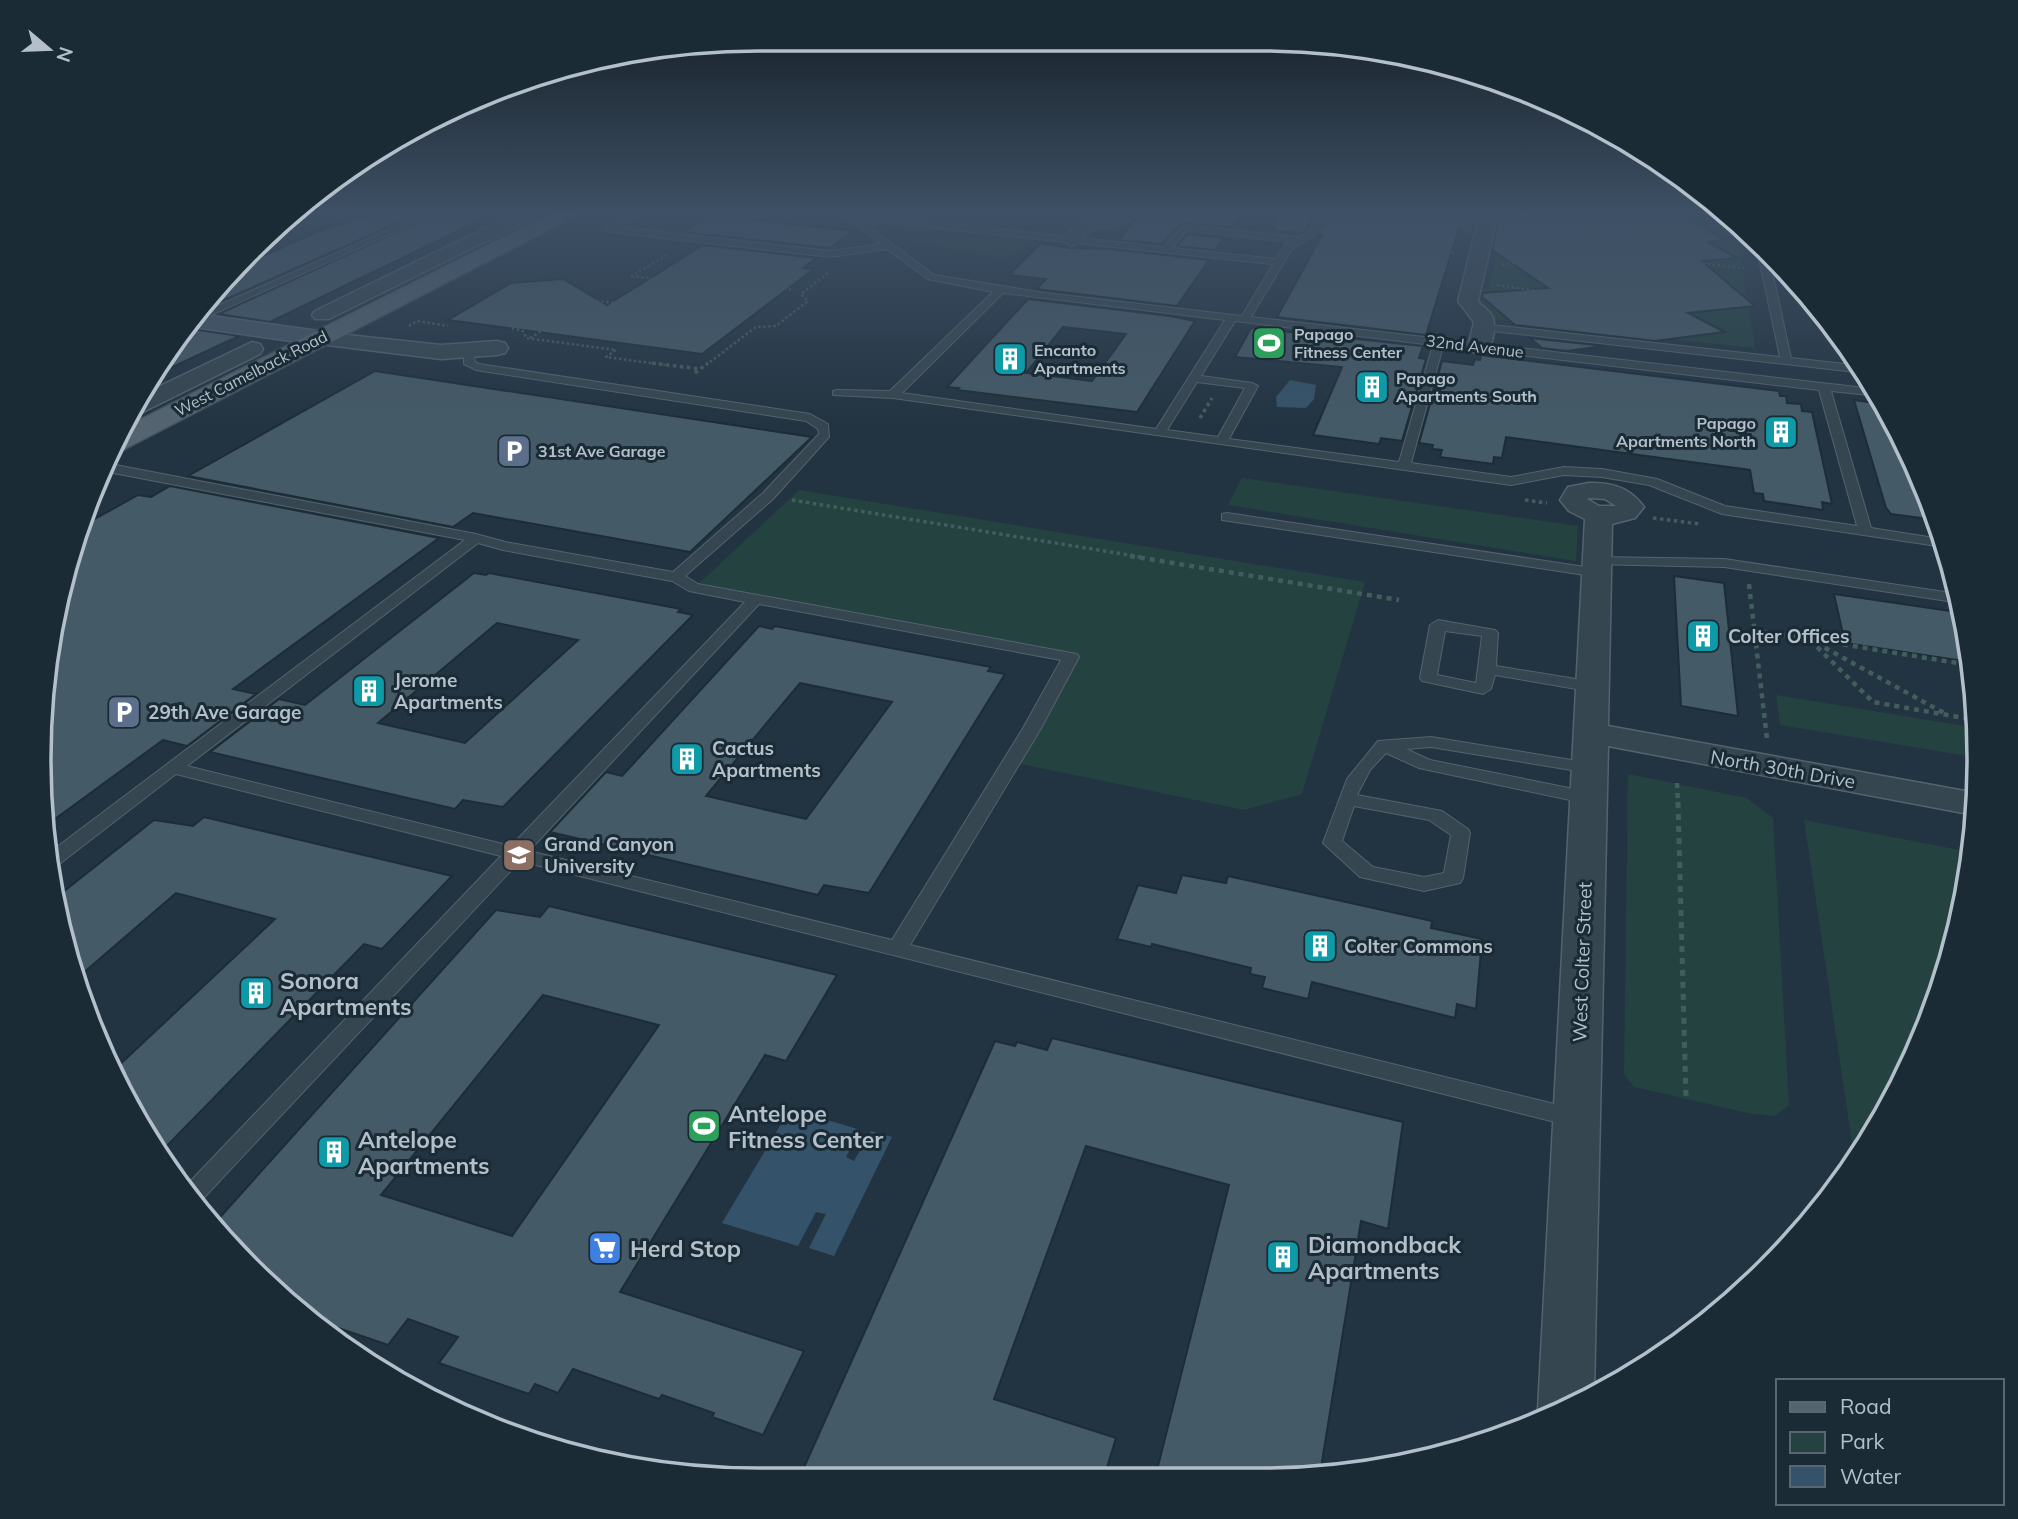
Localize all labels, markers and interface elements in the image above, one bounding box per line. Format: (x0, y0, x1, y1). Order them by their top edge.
north arrow (14, 14, 84, 84)
text: N (51, 44, 79, 65)
sports icon: Papago Fitness Center (1250, 324, 1288, 362)
place label: Papago Fitness Center (1294, 324, 1403, 362)
street label: West Camelback Road (171, 326, 331, 420)
street label: 32nd Avenue (1425, 330, 1525, 362)
building icon: Encanto Apartments (991, 340, 1029, 378)
place label: Encanto Apartments (1034, 340, 1126, 378)
building icon: Papago Apartments South (1353, 368, 1391, 406)
place label: Papago Apartments South (1396, 368, 1537, 406)
place label: Papago Apartments North (1616, 413, 1756, 451)
building icon: Papago Apartments North (1762, 413, 1800, 451)
parking icon: 31st Ave Garage (495, 432, 533, 470)
place label: 31st Ave Garage (538, 441, 666, 461)
building icon: Colter Offices (1684, 617, 1722, 655)
place label: Colter Offices (1728, 624, 1850, 648)
place label: Jerome Apartments (394, 668, 503, 714)
building icon: Jerome Apartments (350, 672, 388, 710)
parking icon: 29th Ave Garage (105, 693, 143, 731)
place label: 29th Ave Garage (148, 700, 301, 724)
place label: Cactus Apartments (712, 736, 821, 782)
building icon: Cactus Apartments (668, 740, 706, 778)
street label: North 30th Drive (1709, 744, 1857, 794)
place label: Grand Canyon University (544, 832, 674, 878)
school or university icon: Grand Canyon University (500, 836, 538, 874)
street label: West Colter Street (1567, 881, 1597, 1043)
building icon: Colter Commons (1301, 927, 1339, 965)
place label: Colter Commons (1344, 934, 1493, 958)
place label: Sonora Apartments (280, 966, 412, 1021)
building icon: Sonora Apartments (237, 974, 275, 1012)
place label: Antelope Fitness Center (728, 1099, 883, 1154)
sports icon: Antelope Fitness Center (685, 1107, 723, 1145)
place label: Antelope Apartments (358, 1125, 490, 1180)
building icon: Antelope Apartments (315, 1133, 353, 1171)
supermarket icon: Herd Stop (586, 1229, 624, 1267)
place label: Diamondback Apartments (1308, 1230, 1462, 1285)
place label: Herd Stop (630, 1234, 741, 1263)
building icon: Diamondback Apartments (1264, 1238, 1302, 1276)
legend (1776, 1379, 2004, 1505)
text: Road (1840, 1393, 1891, 1419)
text: Park (1840, 1428, 1884, 1454)
text: Water (1840, 1463, 1901, 1489)

